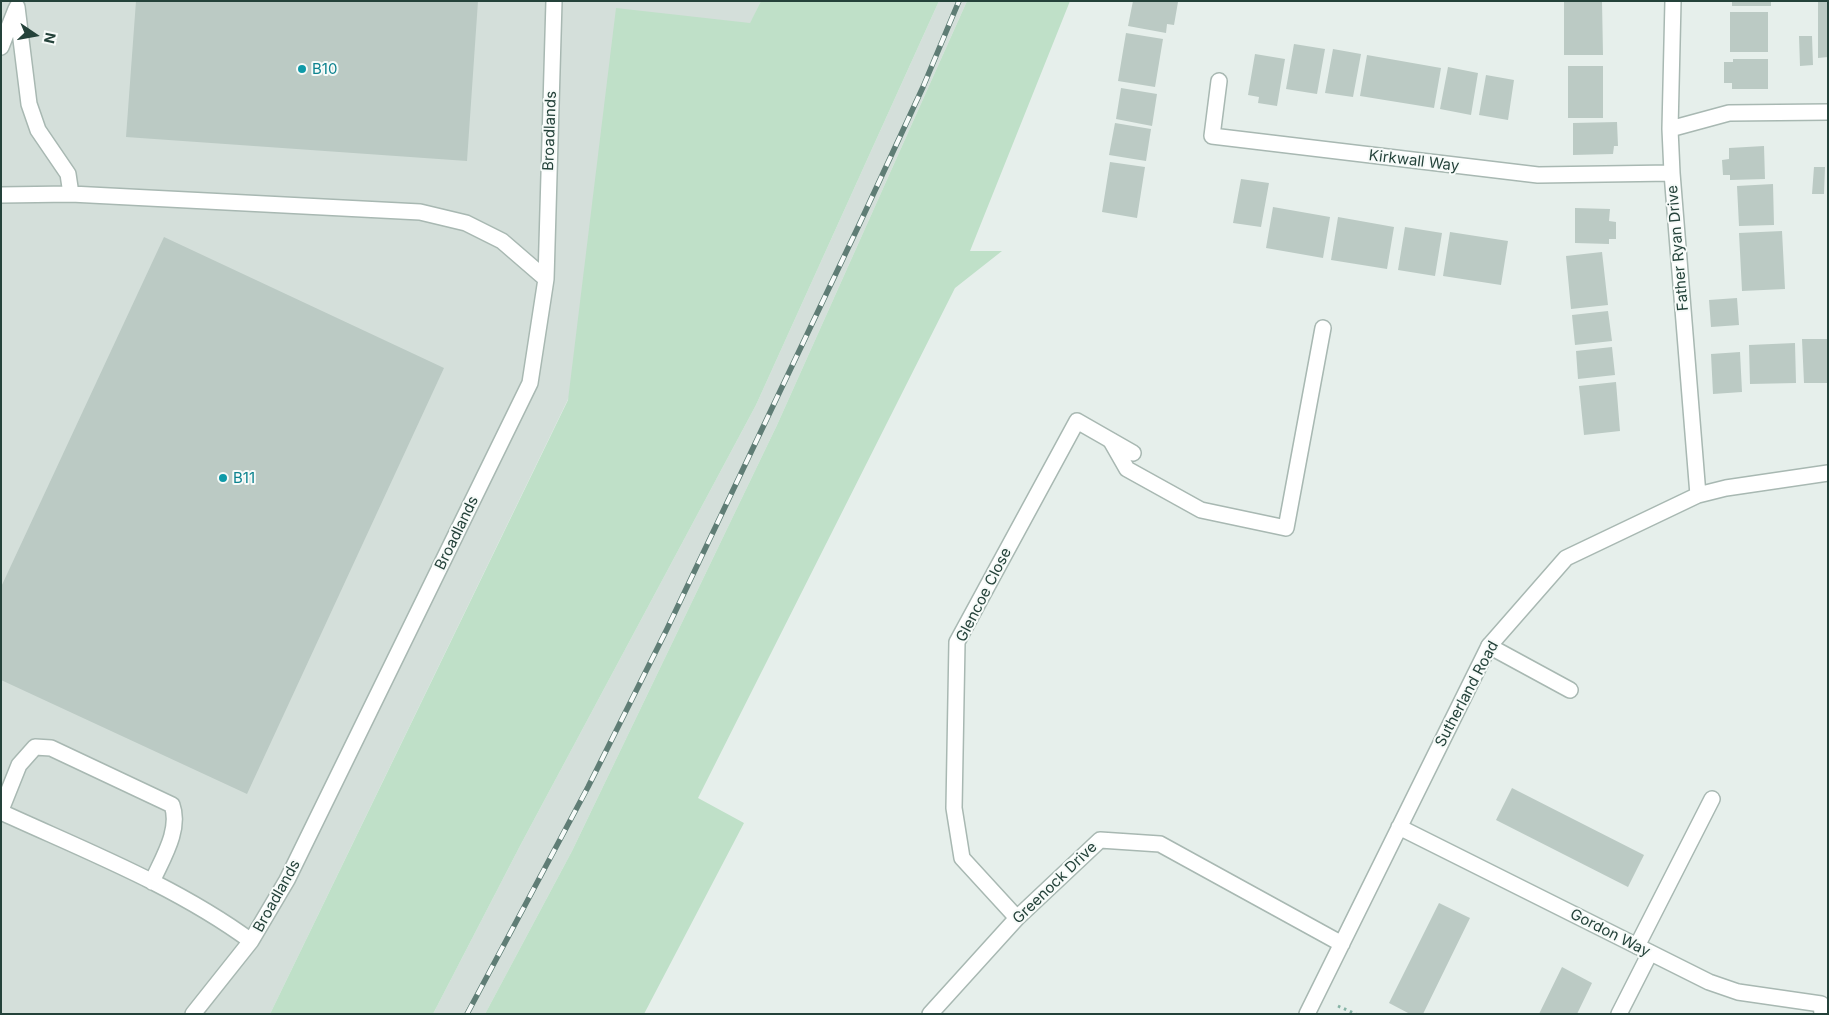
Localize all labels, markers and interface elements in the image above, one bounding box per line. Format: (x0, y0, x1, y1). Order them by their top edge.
north arrow (10, 10, 60, 60)
text: N (41, 31, 60, 45)
place label: B10 (312, 60, 337, 78)
marker: B10 (296, 63, 308, 75)
street label: Broadlands (540, 91, 560, 171)
street label: Kirkwall Way (1368, 147, 1460, 175)
street label: Father Ryan Drive (1664, 184, 1692, 312)
place label: B11 (233, 469, 255, 487)
marker: B11 (217, 472, 229, 484)
street label: Broadlands (431, 493, 483, 573)
street label: Glencoe Close (953, 545, 1015, 645)
street label: Sutherland Road (1431, 638, 1503, 750)
street label: Greenock Drive (1009, 838, 1101, 928)
street label: Broadlands (250, 857, 304, 935)
street label: Gordon Way (1567, 905, 1653, 961)

